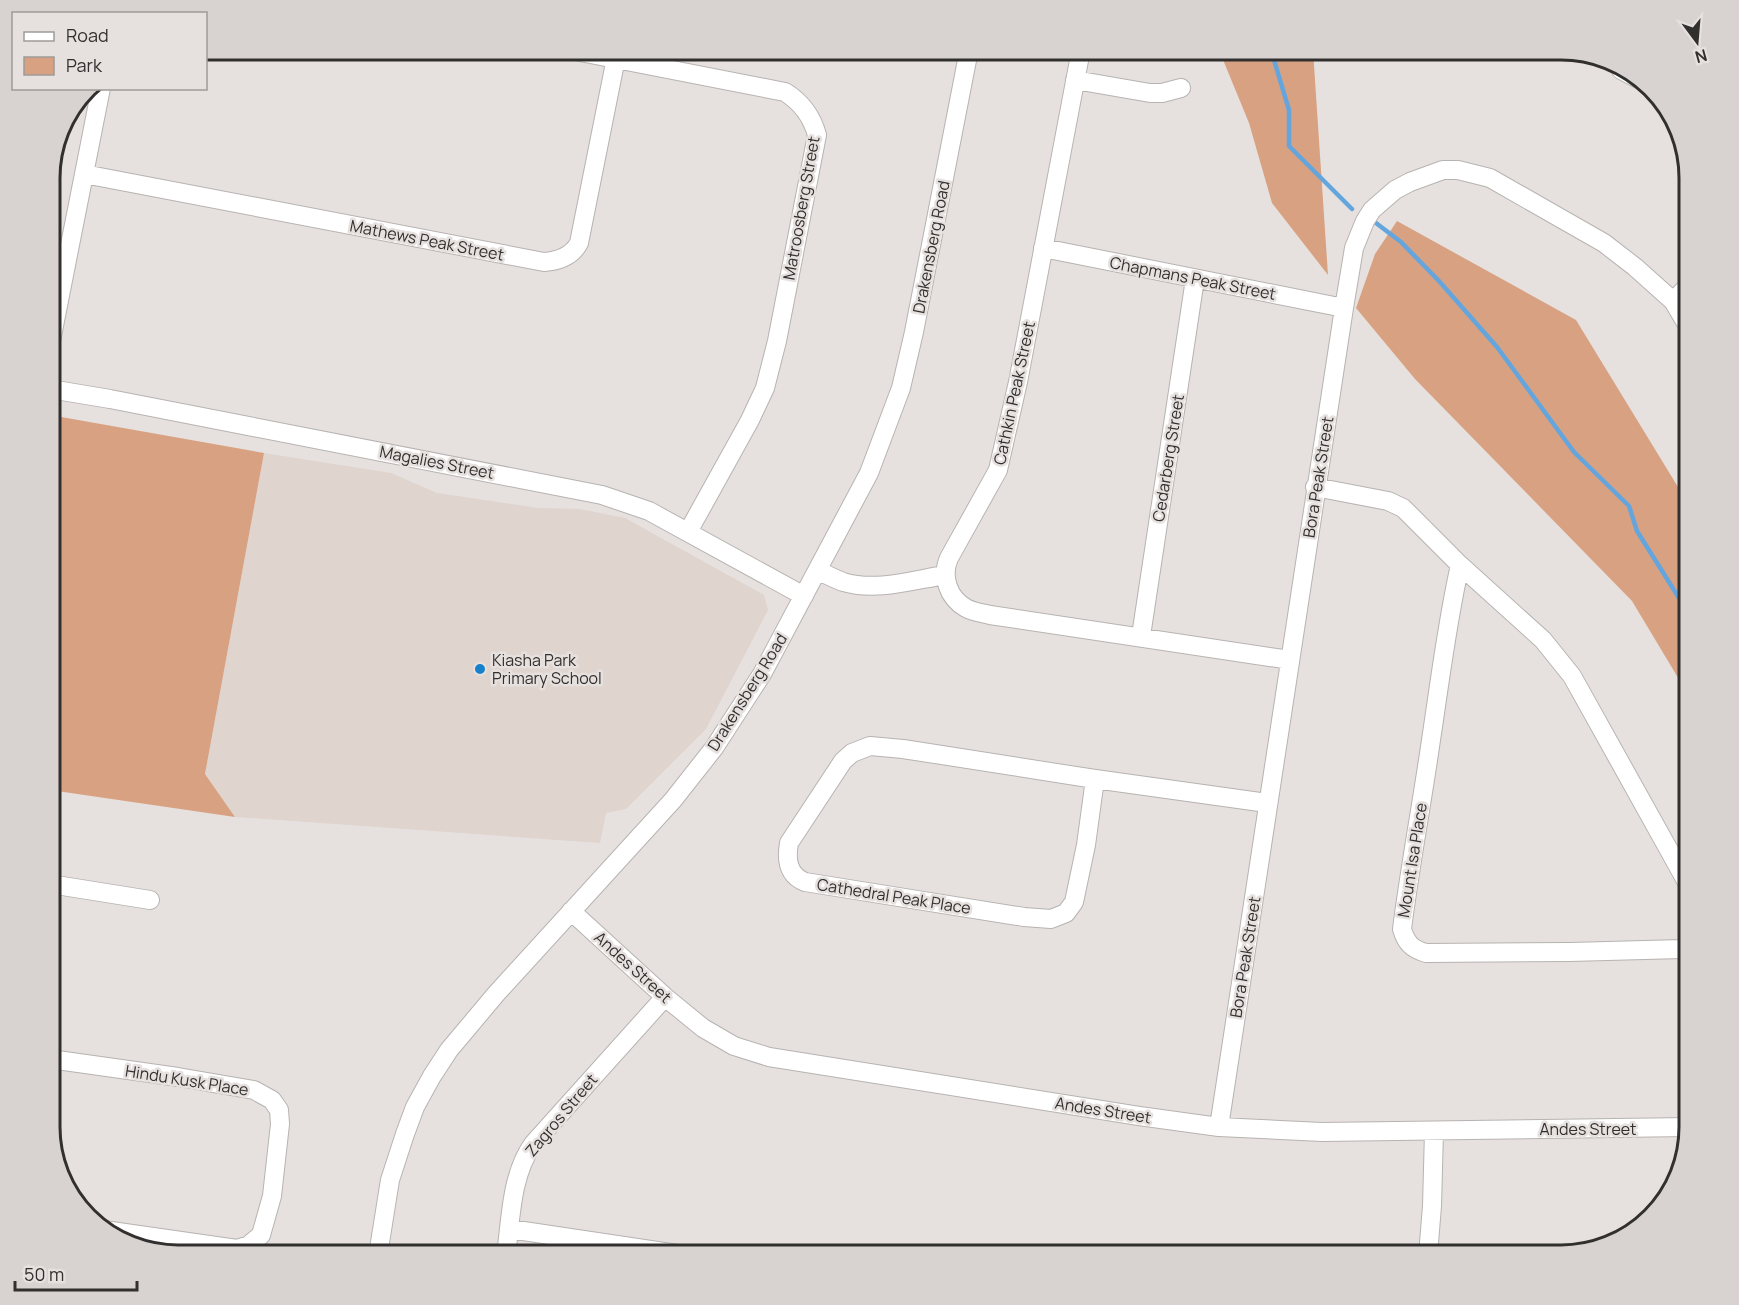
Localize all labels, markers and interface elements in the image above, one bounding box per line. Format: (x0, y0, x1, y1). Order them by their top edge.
legend (12, 12, 207, 90)
north arrow (1667, 12, 1727, 72)
text: Road (66, 23, 109, 47)
text: N (1693, 44, 1710, 69)
text: Park (66, 53, 103, 77)
street label: Matroosberg Street (778, 134, 824, 282)
street label: Drakensberg Road (907, 179, 955, 315)
street label: Mathews Peak Street (348, 214, 506, 266)
street label: Chapmans Peak Street (1108, 251, 1278, 305)
street label: Cathkin Peak Street (988, 319, 1040, 467)
street label: Cedarberg Street (1147, 393, 1189, 523)
street label: Bora Peak Street (1298, 415, 1338, 539)
street label: Magalies Street (378, 440, 496, 484)
street label: Drakensberg Road (702, 629, 792, 755)
place label: Kiasha Park Primary School (492, 649, 602, 689)
marker: Kiasha Park Primary School (473, 662, 487, 676)
street label: Mount Isa Place (1392, 801, 1432, 919)
street label: Cathedral Peak Place (816, 873, 972, 919)
street label: Bora Peak Street (1225, 895, 1265, 1019)
street label: Andes Street (590, 926, 676, 1008)
street label: Hindu Kusk Place (124, 1059, 250, 1101)
street label: Zagros Street (520, 1069, 602, 1161)
street label: Andes Street (1053, 1092, 1153, 1128)
street label: Andes Street (1539, 1118, 1637, 1140)
scale bar (15, 1254, 136, 1292)
text: 50 m (24, 1262, 64, 1286)

